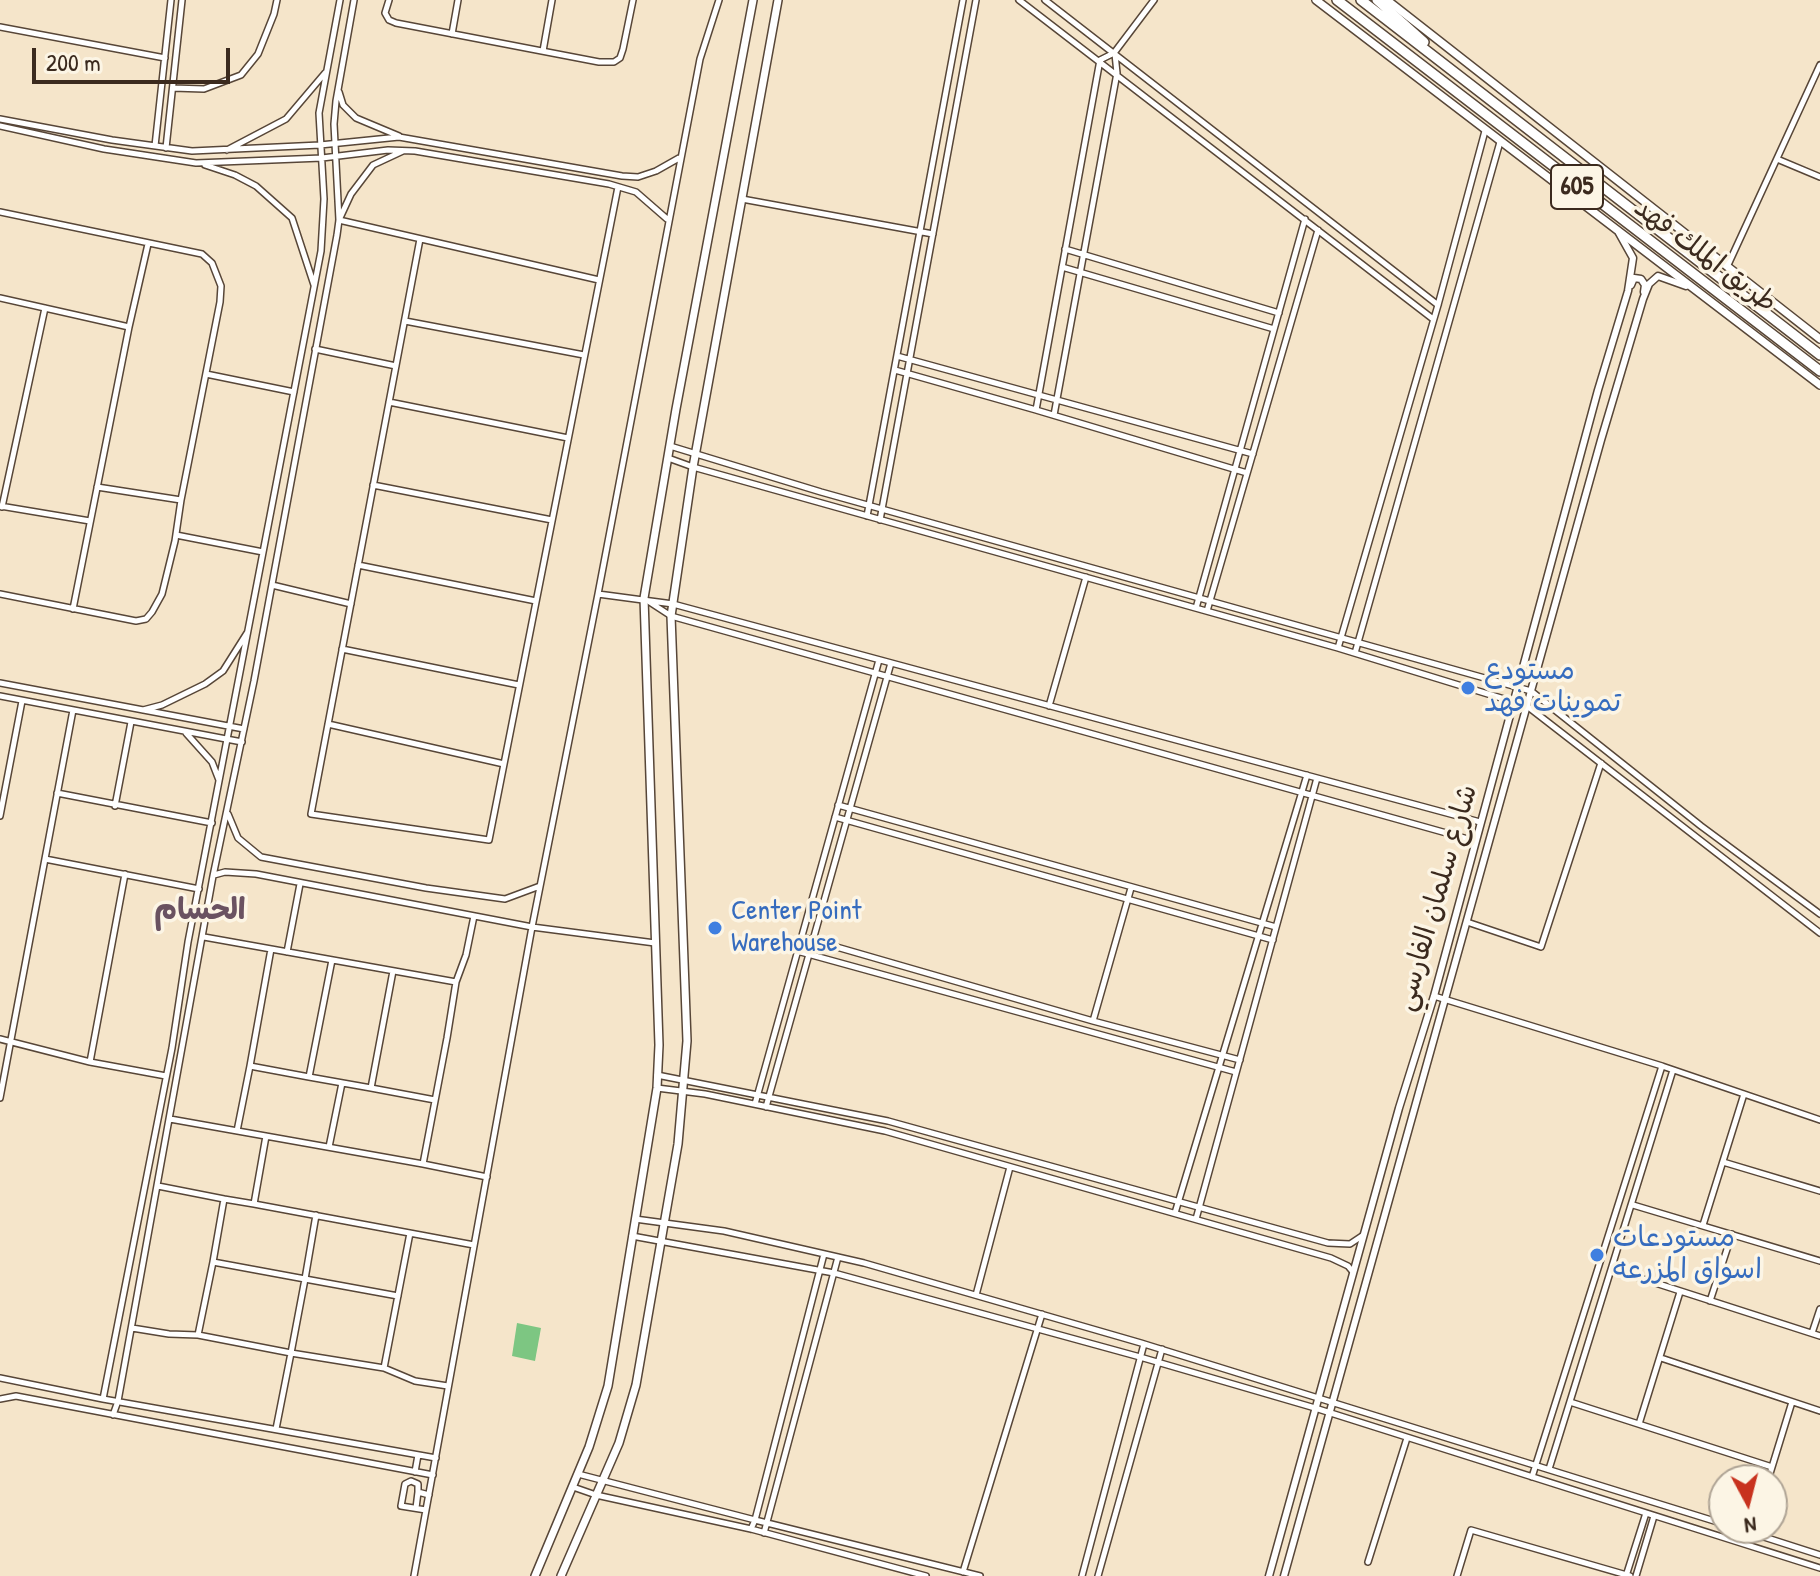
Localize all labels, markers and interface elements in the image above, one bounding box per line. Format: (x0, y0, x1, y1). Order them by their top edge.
scale bar (36, 32, 234, 82)
text: 200 m (46, 46, 101, 78)
road number: 605 (1551, 165, 1603, 209)
street label: طريق الملك فهد (1627, 191, 1783, 321)
place label: مستودع تموينات فهد (1484, 655, 1621, 721)
marker: مستودع تموينات فهد (1459, 679, 1477, 697)
street label: شارع سلمان الفارسي (1389, 781, 1485, 1015)
district label: الحسام (154, 893, 246, 929)
place label: Center Point Warehouse (731, 895, 861, 961)
marker: Center Point Warehouse (706, 919, 724, 937)
place label: مستودعات اسواق المزرعه (1613, 1222, 1762, 1288)
marker: مستودعات اسواق المزرعه (1588, 1246, 1606, 1264)
north arrow (1708, 1464, 1788, 1544)
text: N (1743, 1510, 1758, 1541)

